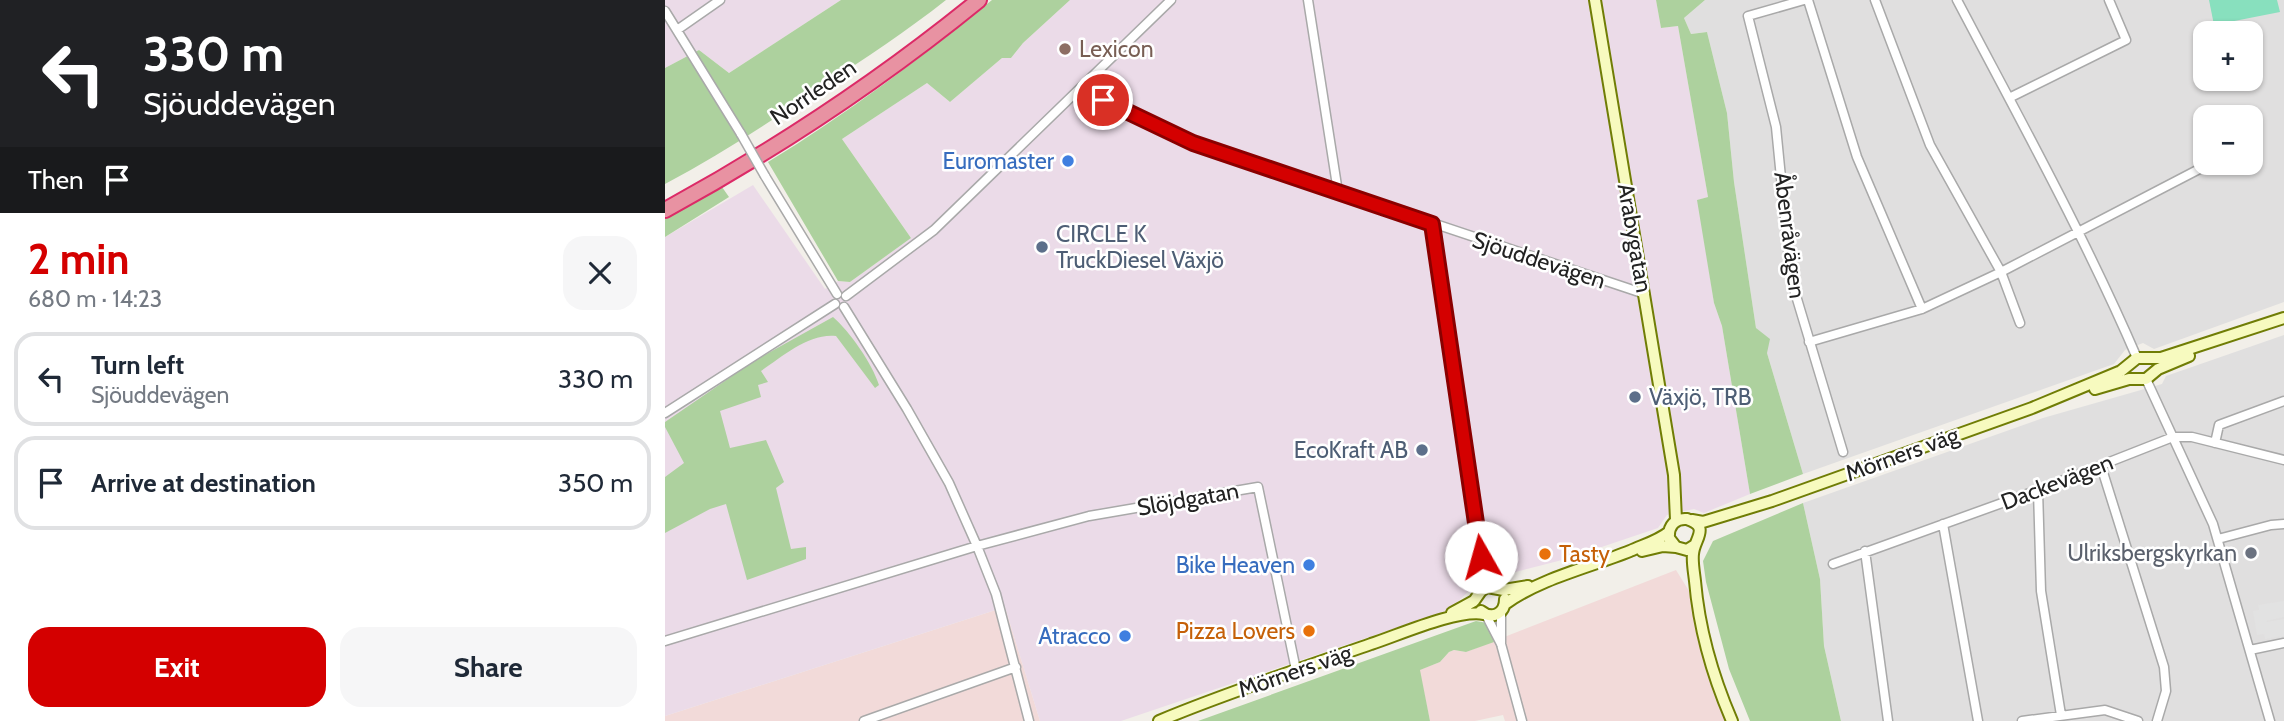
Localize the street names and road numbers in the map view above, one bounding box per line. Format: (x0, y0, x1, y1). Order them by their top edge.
street label: Norrleden (765, 53, 861, 131)
street label: Åbenråvägen (1768, 170, 1813, 300)
street label: Arabygatan (1612, 181, 1658, 295)
street label: Sjöuddevägen (1469, 225, 1609, 295)
street label: Mörners väg (1841, 420, 1963, 487)
street label: Dackevägen (1997, 448, 2117, 516)
street label: Slöjdgatan (1135, 476, 1241, 522)
street label: Mörners väg (1234, 638, 1356, 704)

